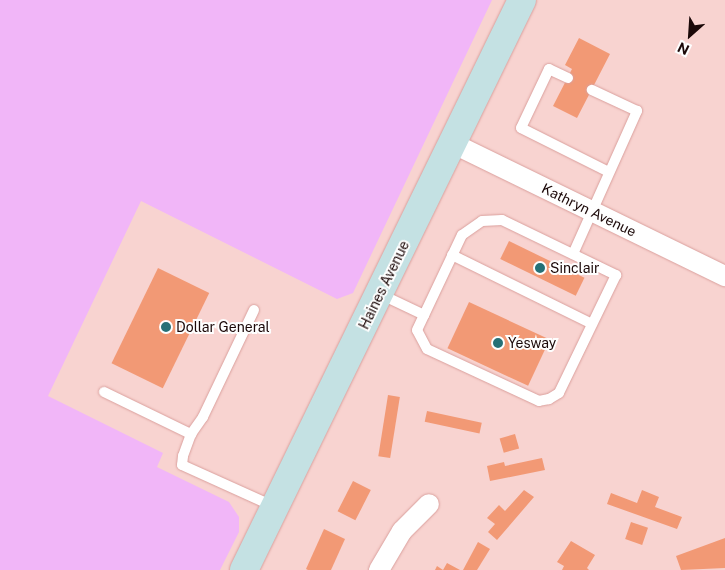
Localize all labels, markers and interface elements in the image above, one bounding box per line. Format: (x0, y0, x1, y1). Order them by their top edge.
north arrow (665, 10, 715, 60)
text: N (675, 39, 692, 58)
street label: Kathryn Avenue (539, 180, 639, 240)
street label: Haines Avenue (355, 238, 413, 332)
place label: Sinclair (550, 260, 599, 276)
marker: Sinclair (534, 262, 546, 274)
place label: Dollar General (176, 319, 270, 335)
marker: Dollar General (160, 321, 172, 333)
place label: Yesway (508, 335, 556, 351)
marker: Yesway (492, 337, 504, 349)

